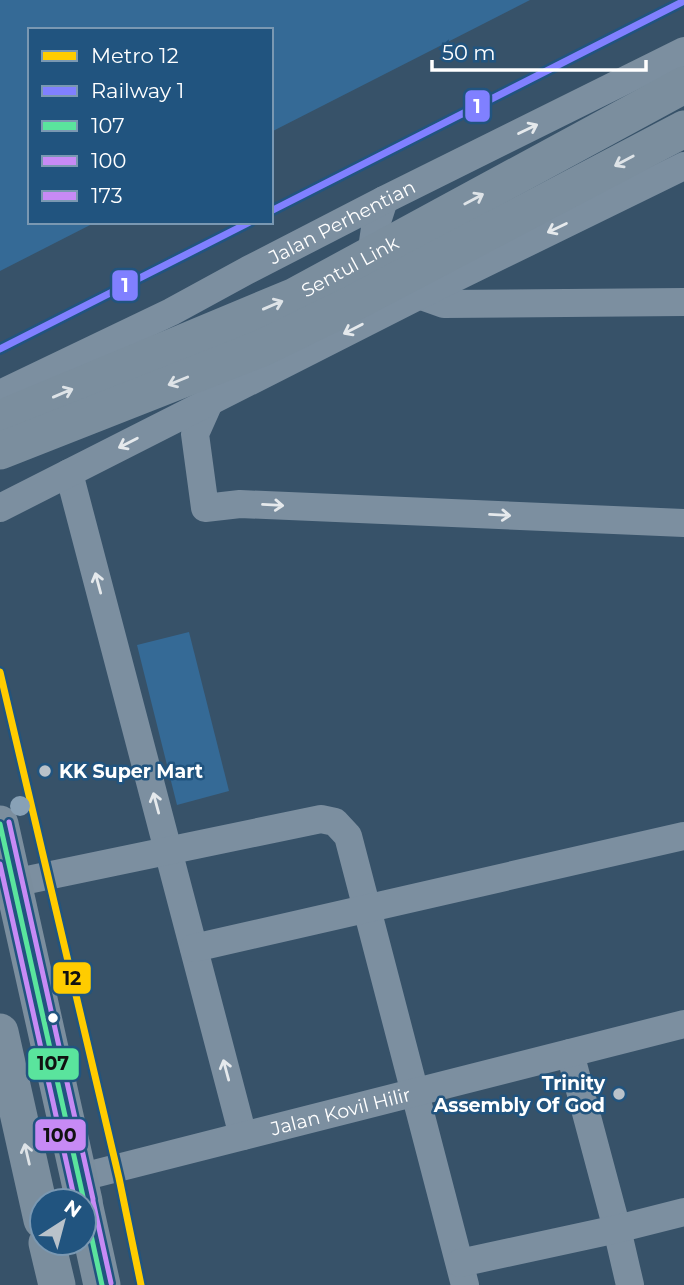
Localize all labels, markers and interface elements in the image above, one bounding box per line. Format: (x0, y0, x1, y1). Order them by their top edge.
legend (28, 28, 273, 224)
scale bar (432, 28, 646, 72)
text: 50 m (442, 40, 496, 65)
text: Metro 12 (91, 43, 179, 68)
text: Railway 1 (91, 78, 184, 103)
line badge: 1 (464, 89, 491, 123)
text: 1 (473, 95, 481, 118)
text: 107 (91, 113, 125, 138)
one-way arrow (517, 121, 538, 135)
text: 100 (91, 148, 126, 173)
one-way arrow (614, 155, 635, 168)
street label: Jalan Perhentian (264, 175, 419, 270)
text: 173 (91, 183, 123, 208)
one-way arrow (463, 192, 484, 205)
one-way arrow (547, 221, 568, 235)
street label: Sentul Link (297, 231, 403, 302)
line badge: 1 (111, 269, 139, 302)
text: 1 (121, 274, 129, 297)
one-way arrow (262, 298, 283, 311)
one-way arrow (343, 322, 364, 336)
one-way arrow (168, 375, 190, 388)
one-way arrow (52, 386, 73, 399)
one-way arrow (118, 437, 139, 450)
one-way arrow (261, 499, 283, 512)
one-way arrow (488, 508, 511, 521)
one-way arrow (91, 572, 104, 595)
place label: KK Super Mart (59, 760, 203, 783)
marker: KK Super Mart (37, 763, 53, 779)
one-way arrow (149, 792, 162, 815)
line badge: 12 (52, 961, 92, 995)
text: 12 (63, 967, 81, 990)
unlabelled marker (46, 1011, 60, 1025)
line badge: 107 (27, 1047, 80, 1081)
text: 107 (37, 1052, 69, 1075)
one-way arrow (219, 1060, 232, 1082)
place label: Trinity Assembly Of God (433, 1072, 606, 1117)
street label: Jalan Kovil Hilir (267, 1083, 413, 1141)
marker: Trinity Assembly Of God (611, 1086, 627, 1102)
line badge: 100 (34, 1118, 87, 1152)
text: 100 (43, 1124, 77, 1147)
one-way arrow (20, 1143, 33, 1166)
north arrow (28, 1187, 98, 1257)
text: N (60, 1195, 86, 1222)

